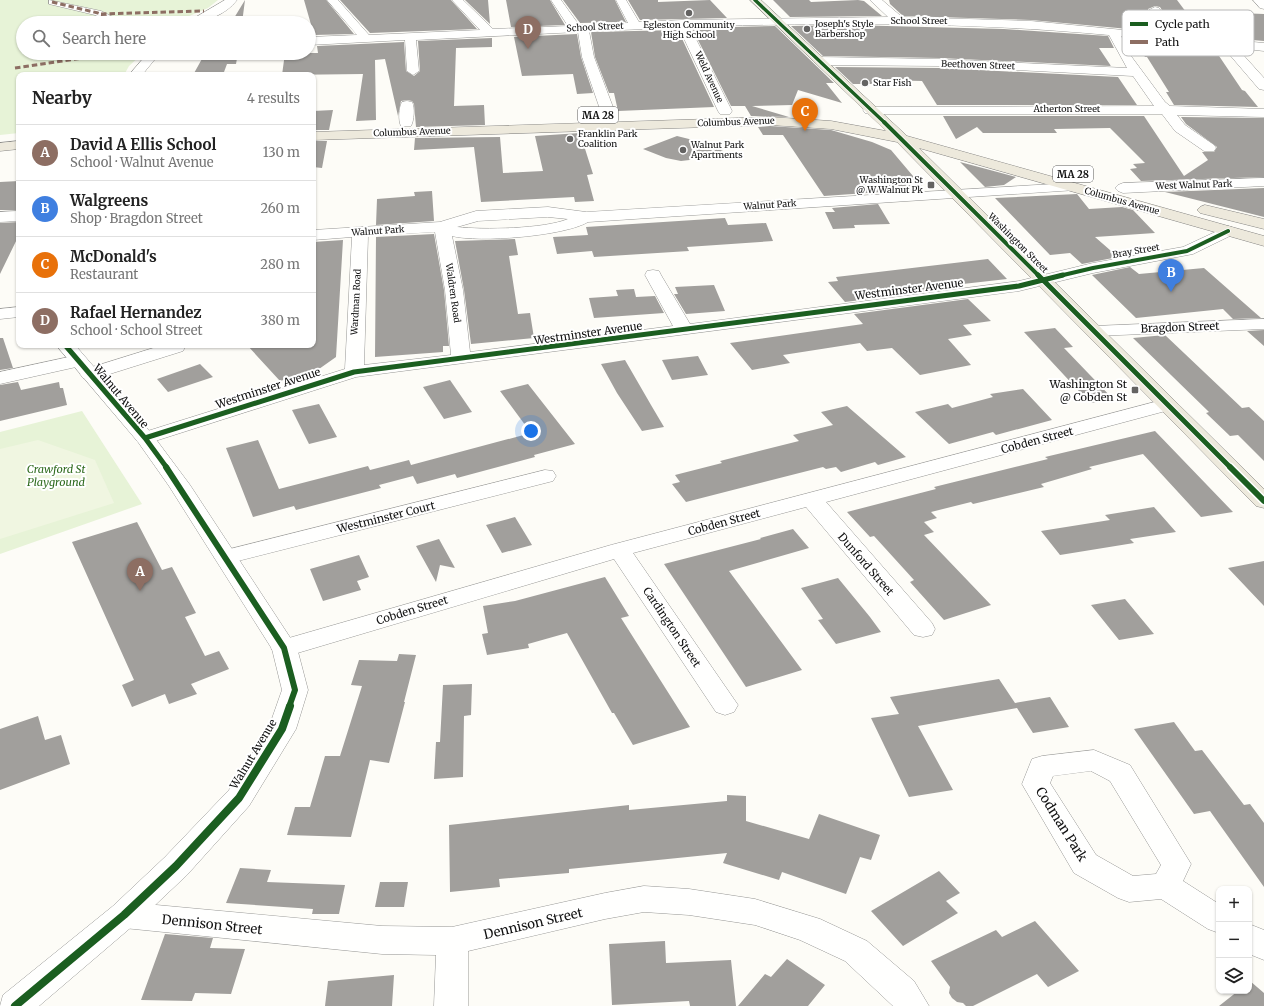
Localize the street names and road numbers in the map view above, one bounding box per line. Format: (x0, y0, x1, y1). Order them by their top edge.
street label: School Street (890, 15, 948, 26)
street label: School Street (566, 19, 624, 33)
street label: Weld Avenue (692, 49, 726, 104)
street label: Beethoven Street (941, 58, 1016, 71)
street label: Atherton Street (1033, 103, 1101, 114)
road number: MA 28 (578, 107, 618, 123)
street label: Columbus Avenue (697, 115, 775, 128)
street label: Columbus Avenue (373, 125, 451, 138)
road number: MA 28 (1053, 166, 1093, 182)
street label: West Walnut Park (1154, 178, 1233, 191)
street label: Columbus Avenue (1083, 185, 1161, 217)
street label: Walnut Park (742, 197, 797, 212)
street label: Washington Street (985, 210, 1051, 275)
street label: Walnut Park (350, 223, 405, 238)
street label: Bray Street (1111, 241, 1161, 260)
street label: Waldren Road (444, 261, 463, 324)
street label: Wardman Road (348, 268, 363, 336)
street label: Westminster Avenue (853, 275, 964, 303)
street label: Westminster Avenue (532, 318, 643, 348)
street label: Bragdon Street (1140, 319, 1220, 335)
street label: Walnut Avenue (90, 360, 152, 431)
street label: Westminster Avenue (213, 364, 322, 412)
street label: Cobden Street (999, 423, 1075, 456)
street label: Westminster Court (335, 498, 437, 536)
street label: Cobden Street (686, 505, 762, 538)
street label: Dunford Street (835, 530, 897, 599)
street label: Cardington Street (640, 584, 704, 670)
street label: Cobden Street (375, 592, 450, 628)
street label: Walnut Avenue (226, 716, 280, 792)
street label: Codman Park (1032, 784, 1092, 865)
street label: Dennison Street (482, 904, 584, 943)
street label: Dennison Street (161, 911, 263, 938)

